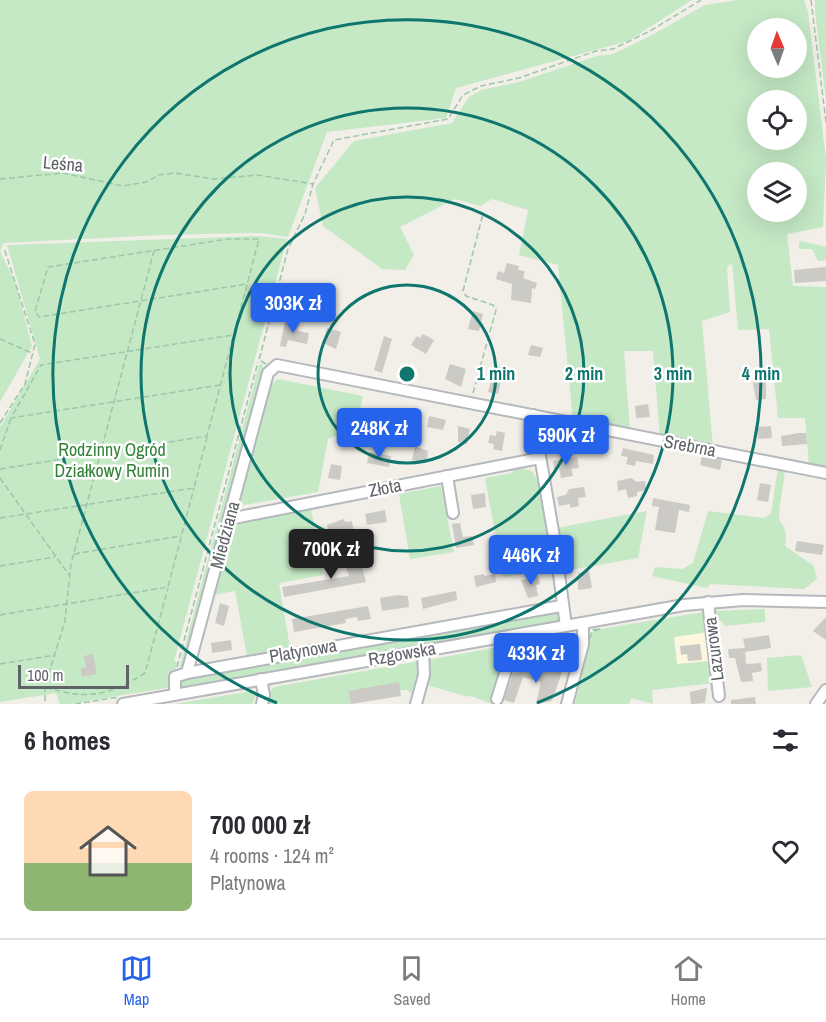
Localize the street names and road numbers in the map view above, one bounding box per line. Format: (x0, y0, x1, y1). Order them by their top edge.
street label: Leśna (42, 149, 84, 178)
street label: Srebrna (662, 428, 718, 463)
street label: Złota (366, 472, 403, 503)
street label: Miedziana (204, 498, 246, 571)
street label: Lazurowa (697, 616, 730, 682)
street label: Platynowa (267, 632, 339, 669)
street label: Rzgowska (366, 635, 438, 672)

